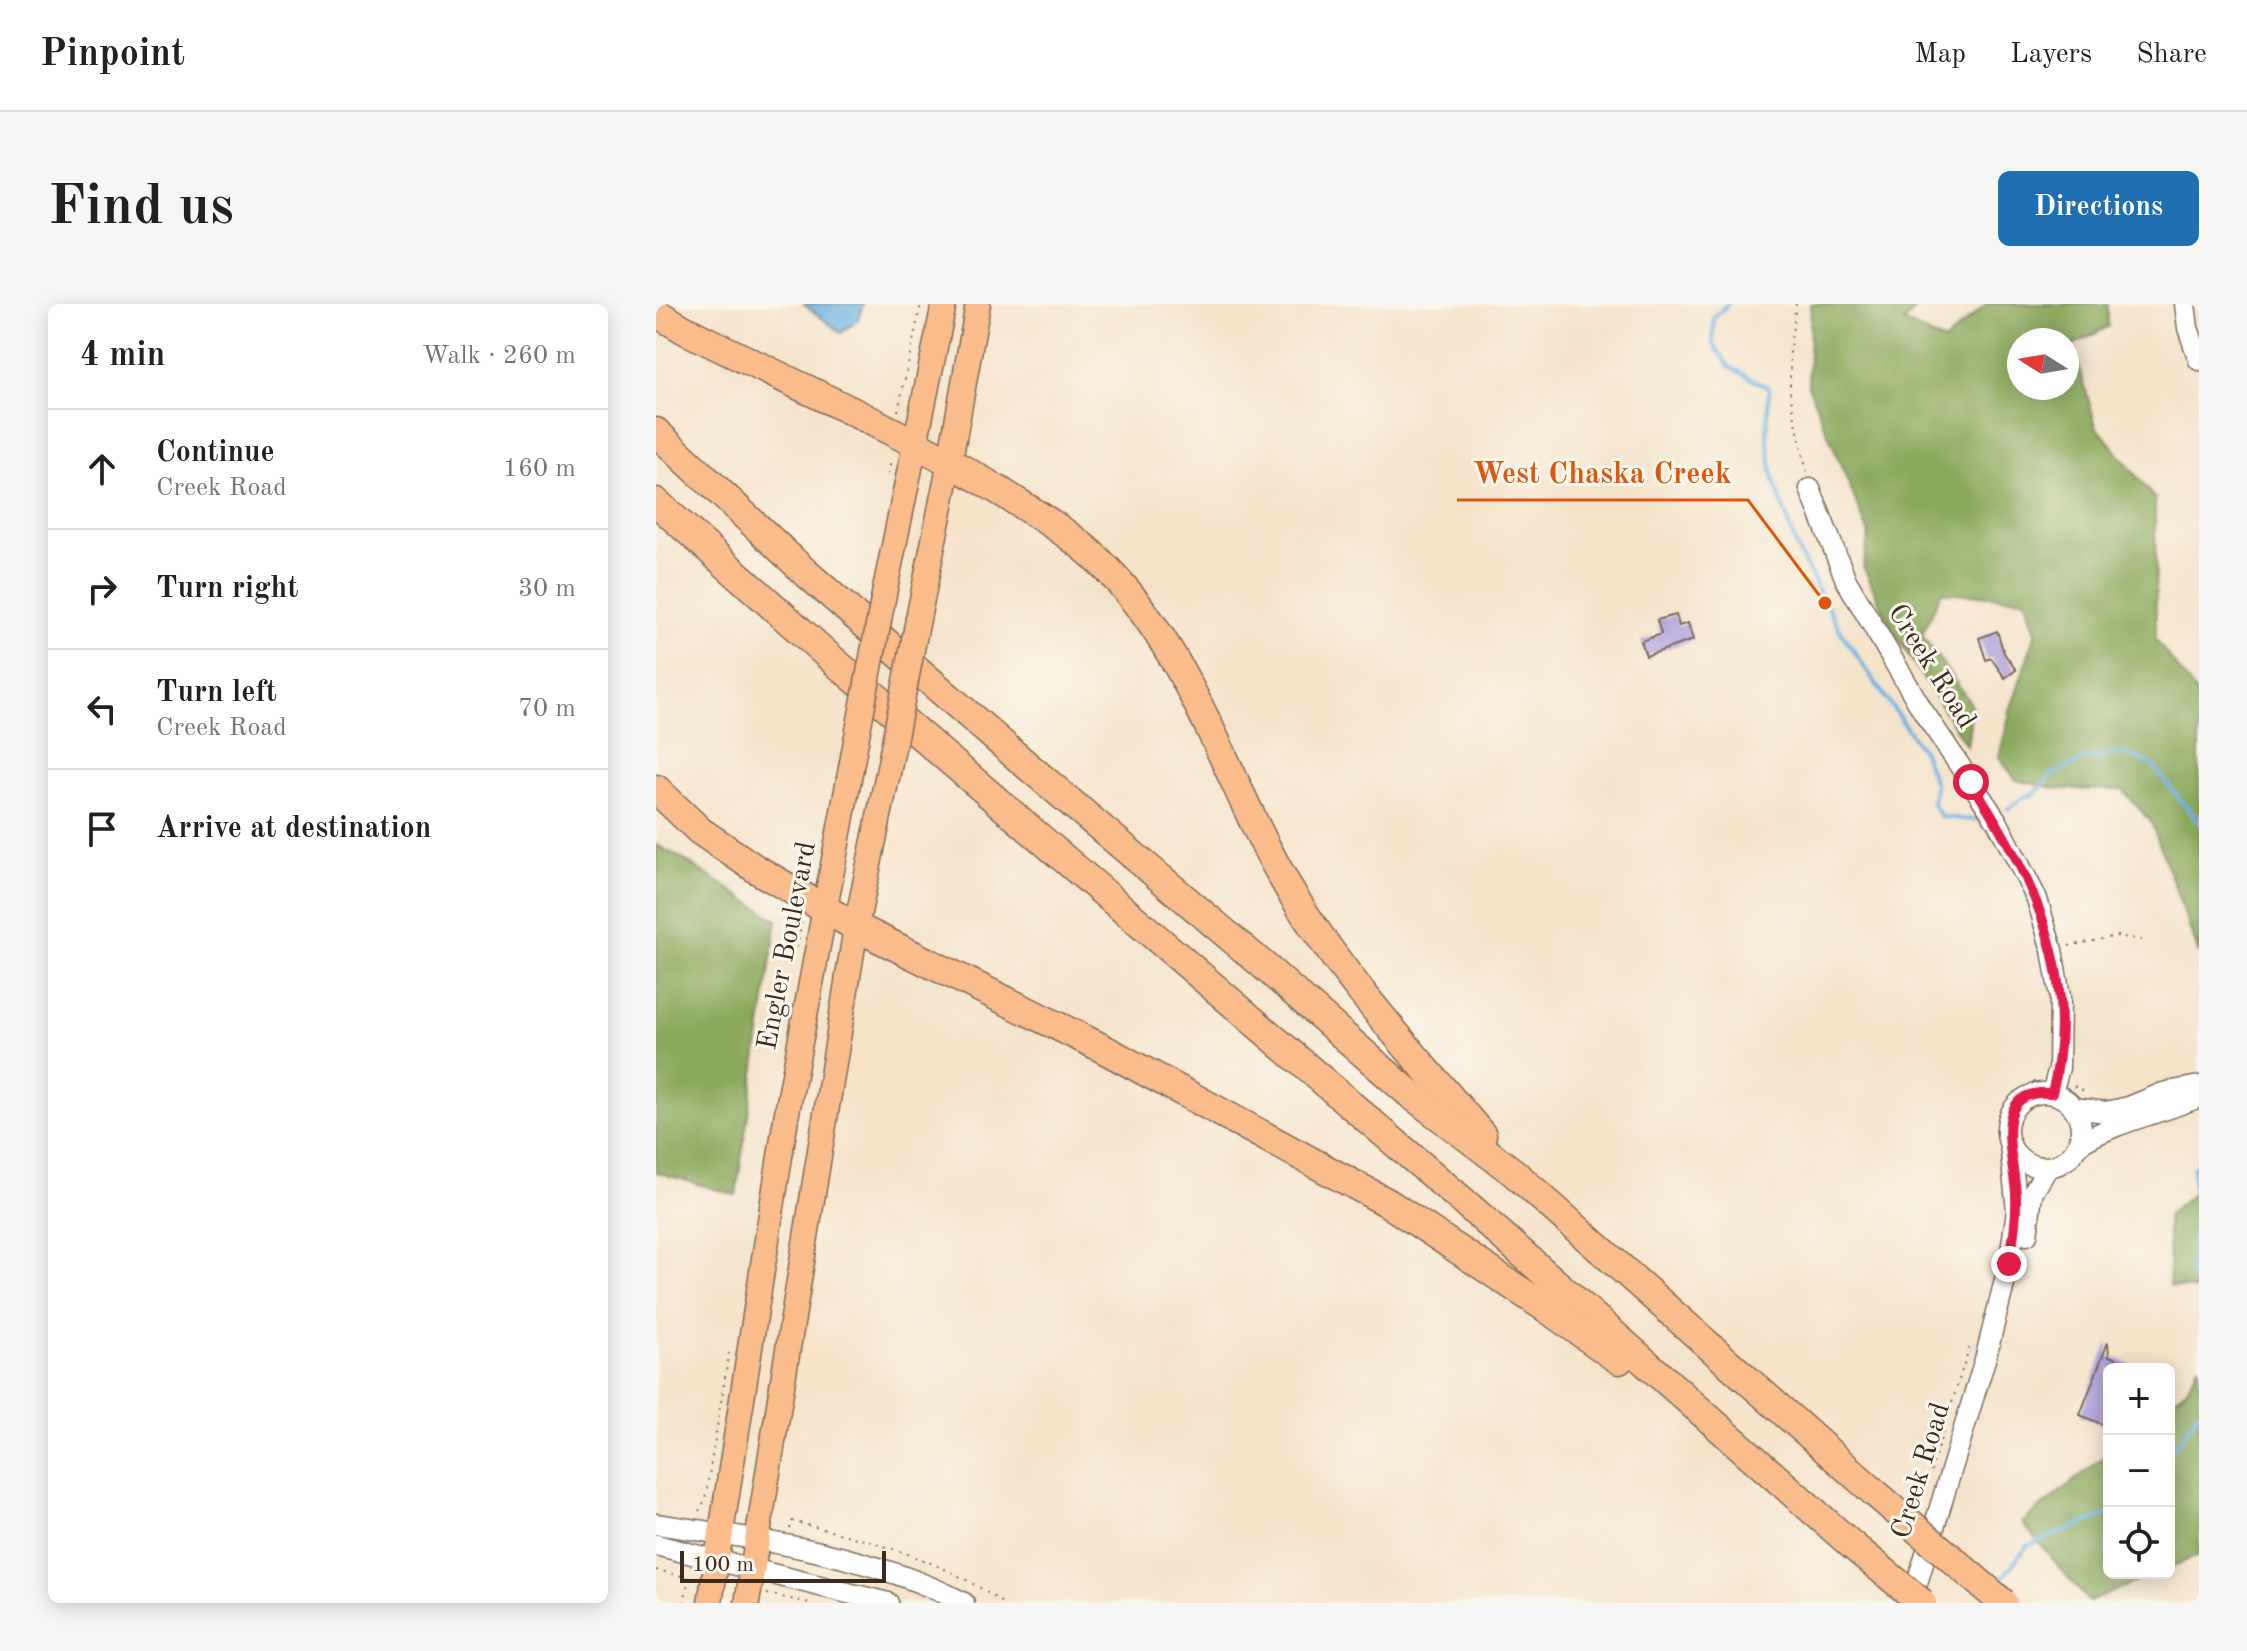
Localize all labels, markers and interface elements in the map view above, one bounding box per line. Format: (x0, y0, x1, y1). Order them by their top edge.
text: Pinpoint (40, 36, 185, 74)
text: Map (1914, 41, 1966, 69)
text: Layers (2010, 41, 2092, 69)
text: Share (2136, 41, 2207, 69)
button: Directions (1998, 171, 2199, 246)
text: Find us (48, 180, 234, 236)
north arrow (2007, 328, 2079, 400)
text: 4 min (80, 339, 165, 373)
text: Walk · 260 m (422, 343, 576, 369)
text: Continue (156, 438, 275, 468)
callout: West Chaska Creek (1457, 446, 1748, 500)
icon: ahead (80, 447, 124, 491)
text: 160 m (503, 456, 576, 482)
text: West Chaska Creek (1473, 460, 1732, 490)
text: Creek Road (156, 475, 287, 501)
icon: right (80, 567, 124, 611)
text: Turn right (156, 574, 298, 604)
text: 30 m (518, 576, 576, 602)
street label: Creek Road (1882, 600, 1980, 734)
text: Turn left (156, 678, 277, 708)
icon: left (80, 687, 124, 731)
text: 70 m (518, 696, 576, 722)
text: Creek Road (156, 715, 287, 741)
route start (1953, 764, 1989, 800)
icon: arrive (80, 807, 124, 851)
text: Arrive at destination (156, 814, 431, 844)
street label: Engler Boulevard (754, 839, 822, 1053)
route end (1991, 1246, 2027, 1282)
map controls (2103, 1363, 2175, 1579)
button: + (2103, 1363, 2175, 1435)
street label: Creek Road (1888, 1400, 1956, 1542)
button: − (2103, 1435, 2175, 1507)
button: locate (2103, 1507, 2175, 1579)
scale bar (680, 1547, 886, 1583)
text: 100 m (692, 1554, 754, 1576)

